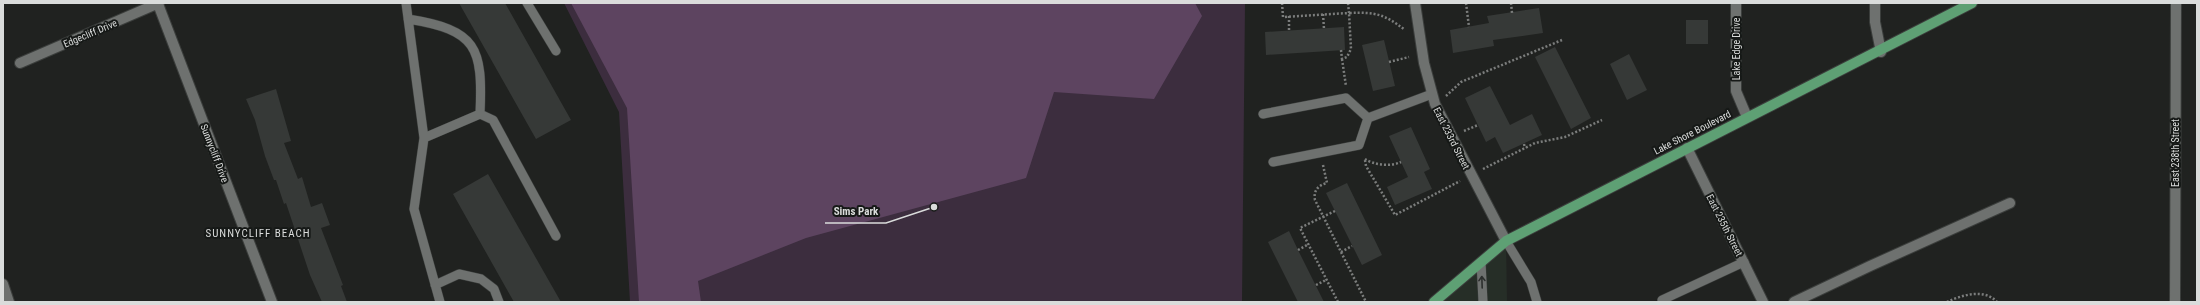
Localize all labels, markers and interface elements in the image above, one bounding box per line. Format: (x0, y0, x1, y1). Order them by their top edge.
street label: Edgecliff Drive (62, 17, 119, 50)
street label: Lake Edge Drive (1731, 17, 1742, 80)
street label: East 233rd Street (1431, 105, 1472, 171)
street label: Lake Shore Boulevard (1652, 108, 1733, 157)
street label: East 238th Street (2170, 119, 2181, 187)
street label: Sunnycliff Drive (198, 122, 231, 184)
street label: East 235th Street (1704, 192, 1745, 258)
callout: Sims Park (825, 200, 886, 223)
text: Sims Park (834, 205, 879, 218)
district label: SUNNYCLIFF BEACH (205, 227, 311, 240)
one-way arrow (1478, 276, 1486, 289)

